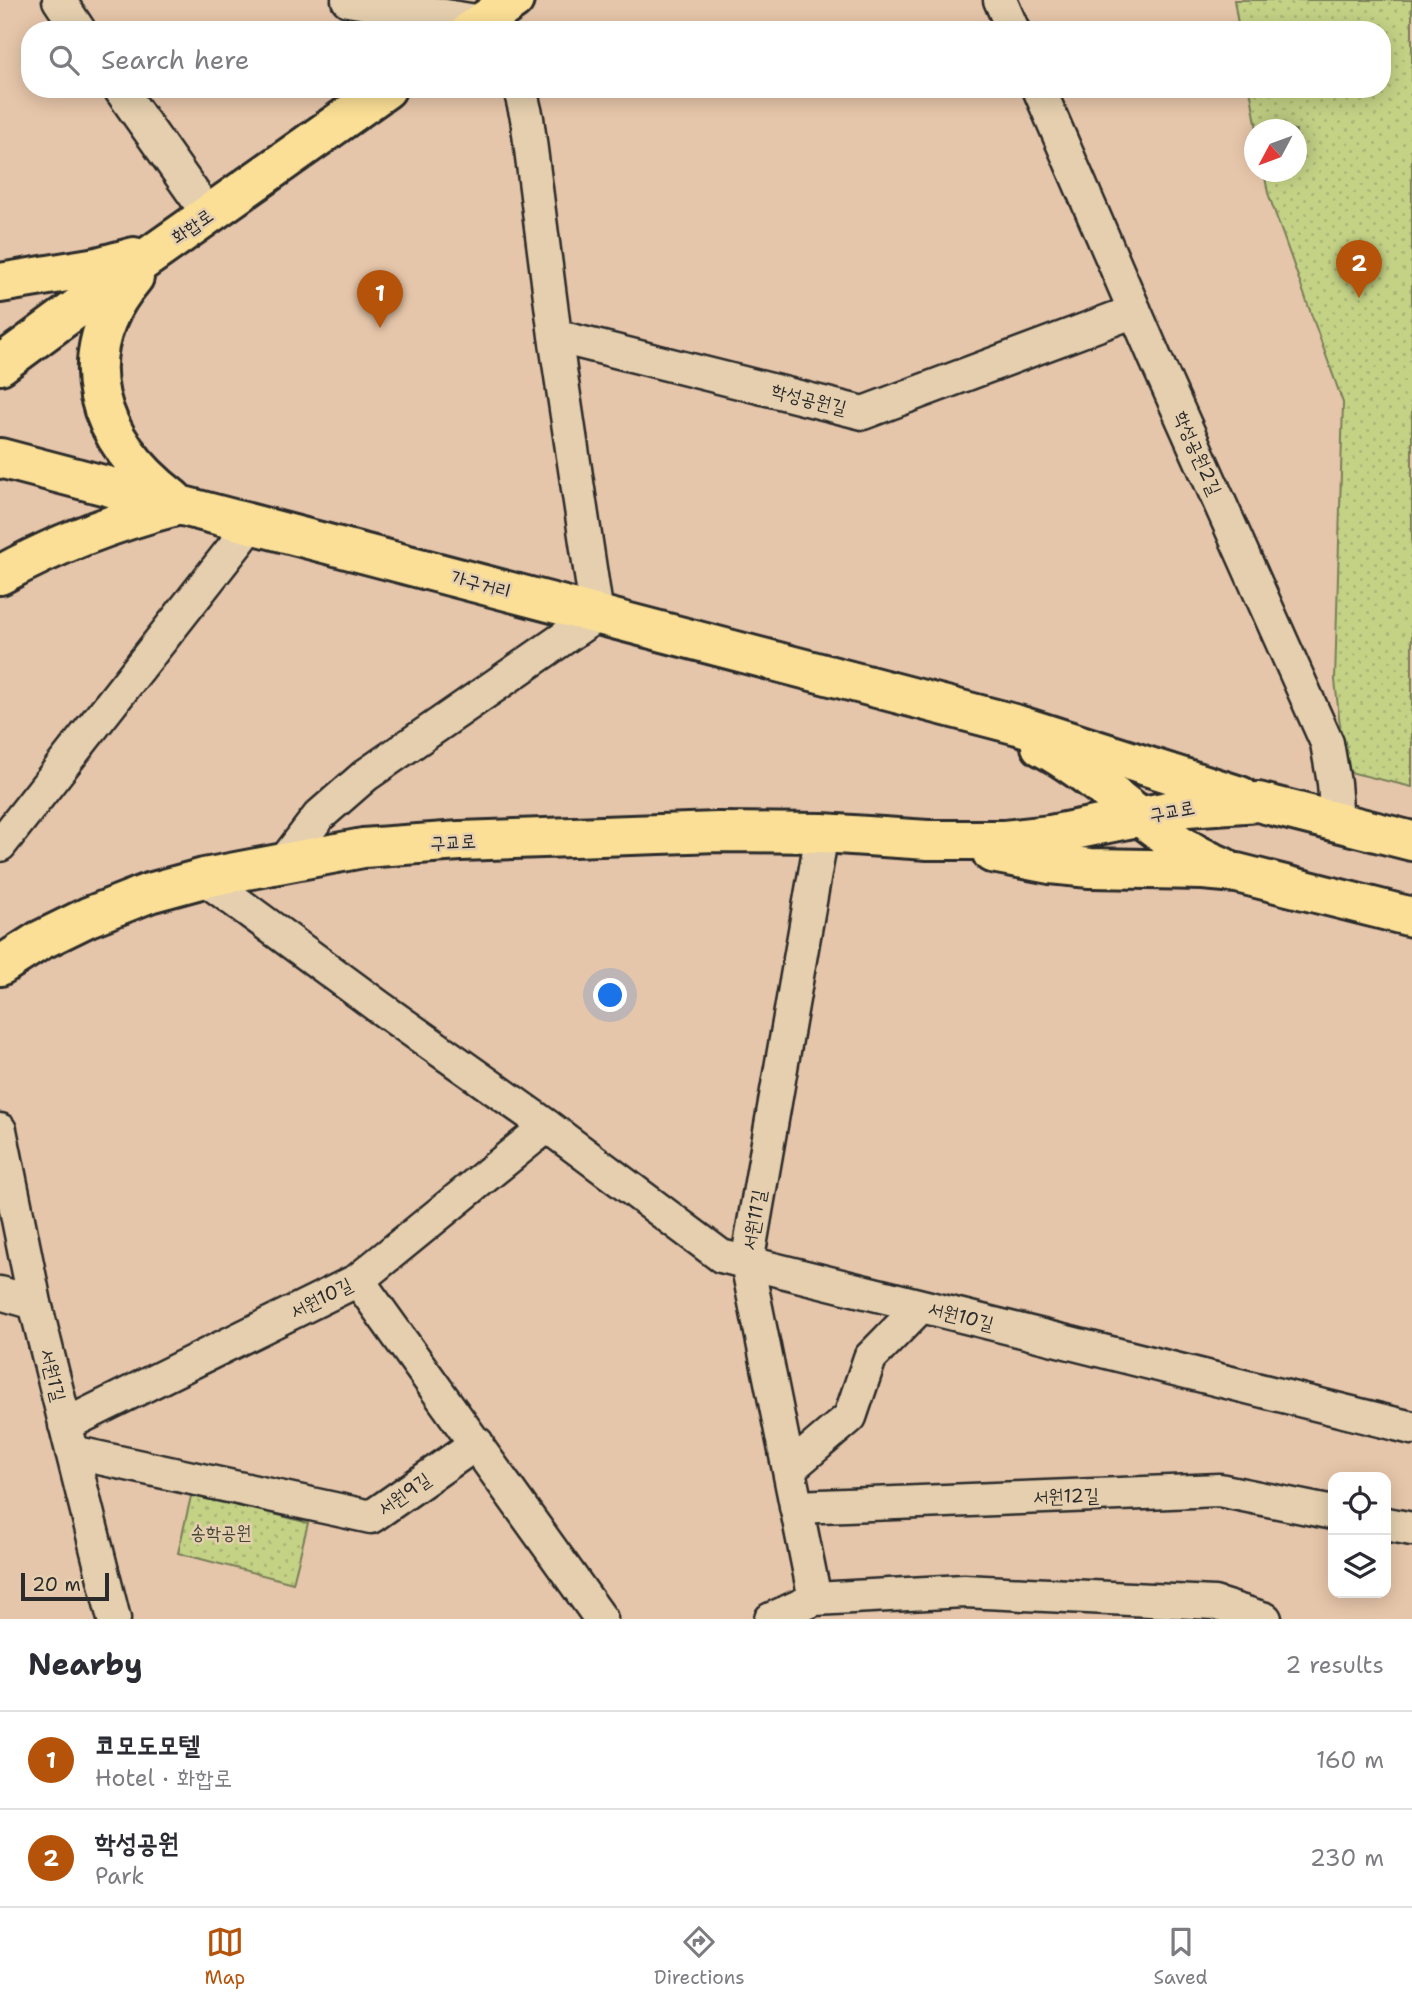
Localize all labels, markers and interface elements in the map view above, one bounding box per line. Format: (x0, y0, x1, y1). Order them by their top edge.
search box (21, 21, 1391, 98)
icon: search (45, 41, 83, 79)
text: Search here (101, 42, 250, 77)
north arrow (1244, 119, 1307, 182)
street label: 화합로 (166, 203, 218, 249)
pin: 2 (1336, 240, 1382, 298)
pin: 1 (357, 270, 403, 328)
street label: 학성공원길 (769, 378, 849, 420)
street label: 학성공원2길 (1168, 407, 1228, 499)
street label: 가구거리 (448, 564, 514, 604)
street label: 구교로 (1147, 794, 1197, 828)
street label: 구교로 (429, 828, 477, 856)
your location (593, 978, 627, 1012)
street label: 서원11길 (736, 1188, 772, 1252)
street label: 서원10길 (286, 1272, 356, 1324)
street label: 서원10길 (926, 1296, 996, 1336)
street label: 서원1길 (34, 1346, 72, 1404)
street label: 서원9길 (373, 1467, 435, 1521)
map controls (1328, 1472, 1391, 1598)
button: locate (1328, 1472, 1391, 1535)
street label: 서원12길 (1033, 1482, 1099, 1510)
park label: 송학공원 (190, 1520, 252, 1545)
button: layers (1328, 1535, 1391, 1598)
scale bar (21, 1570, 108, 1602)
text: 20 m (32, 1572, 81, 1597)
text: Nearby (28, 1644, 143, 1685)
text: 2 results (1285, 1650, 1384, 1680)
text: 코모도모텔 (95, 1727, 200, 1762)
text: 1 (46, 1745, 56, 1775)
text: 160 m (1316, 1745, 1384, 1775)
text: Hotel · 화합로 (95, 1763, 232, 1793)
text: 학성공원 (95, 1825, 179, 1860)
text: 2 (43, 1843, 59, 1873)
text: 230 m (1310, 1843, 1384, 1873)
text: Park (95, 1861, 144, 1891)
tab: Map (204, 1923, 245, 1990)
tab: Directions (654, 1923, 745, 1990)
tab: Saved (1154, 1923, 1208, 1990)

